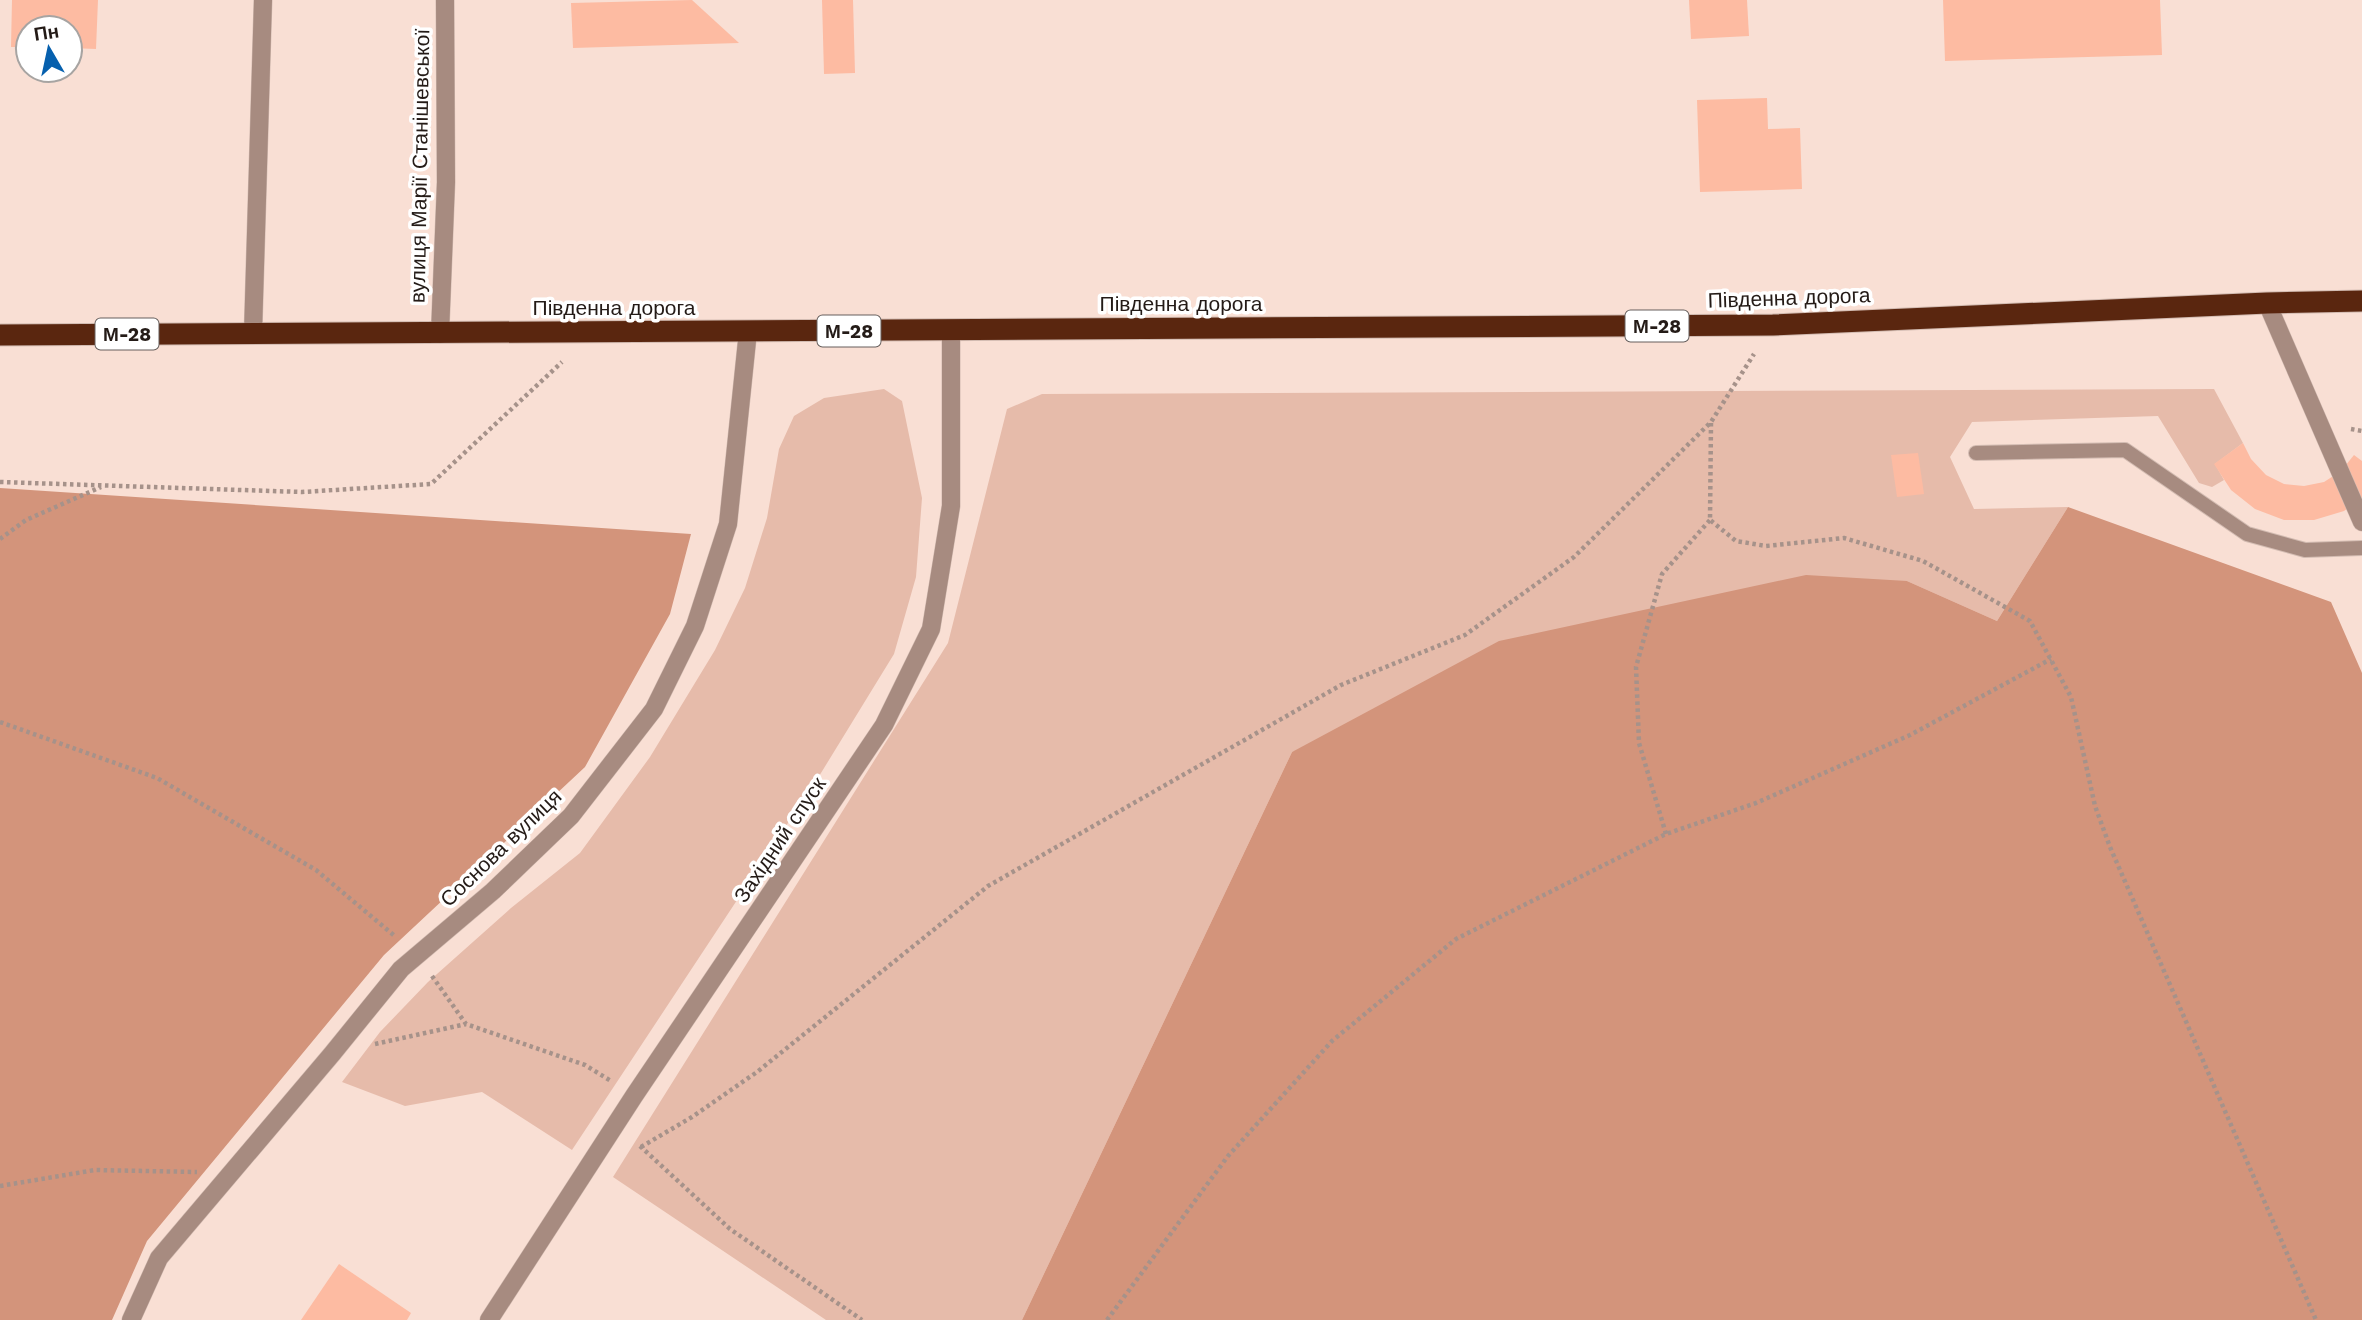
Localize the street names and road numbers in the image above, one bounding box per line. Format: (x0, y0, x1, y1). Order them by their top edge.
street label: вулиця Марії Станішевської (405, 28, 434, 303)
street label: Південна дорога (1707, 282, 1871, 313)
street label: Південна дорога (1100, 291, 1263, 316)
street label: Південна дорога (533, 295, 696, 320)
road number: М-28 (1626, 310, 1688, 342)
road number: М-28 (818, 316, 880, 346)
road number: М-28 (96, 318, 158, 350)
street label: Західний спуск (728, 772, 831, 907)
street label: Соснова вулиця (435, 784, 566, 912)

